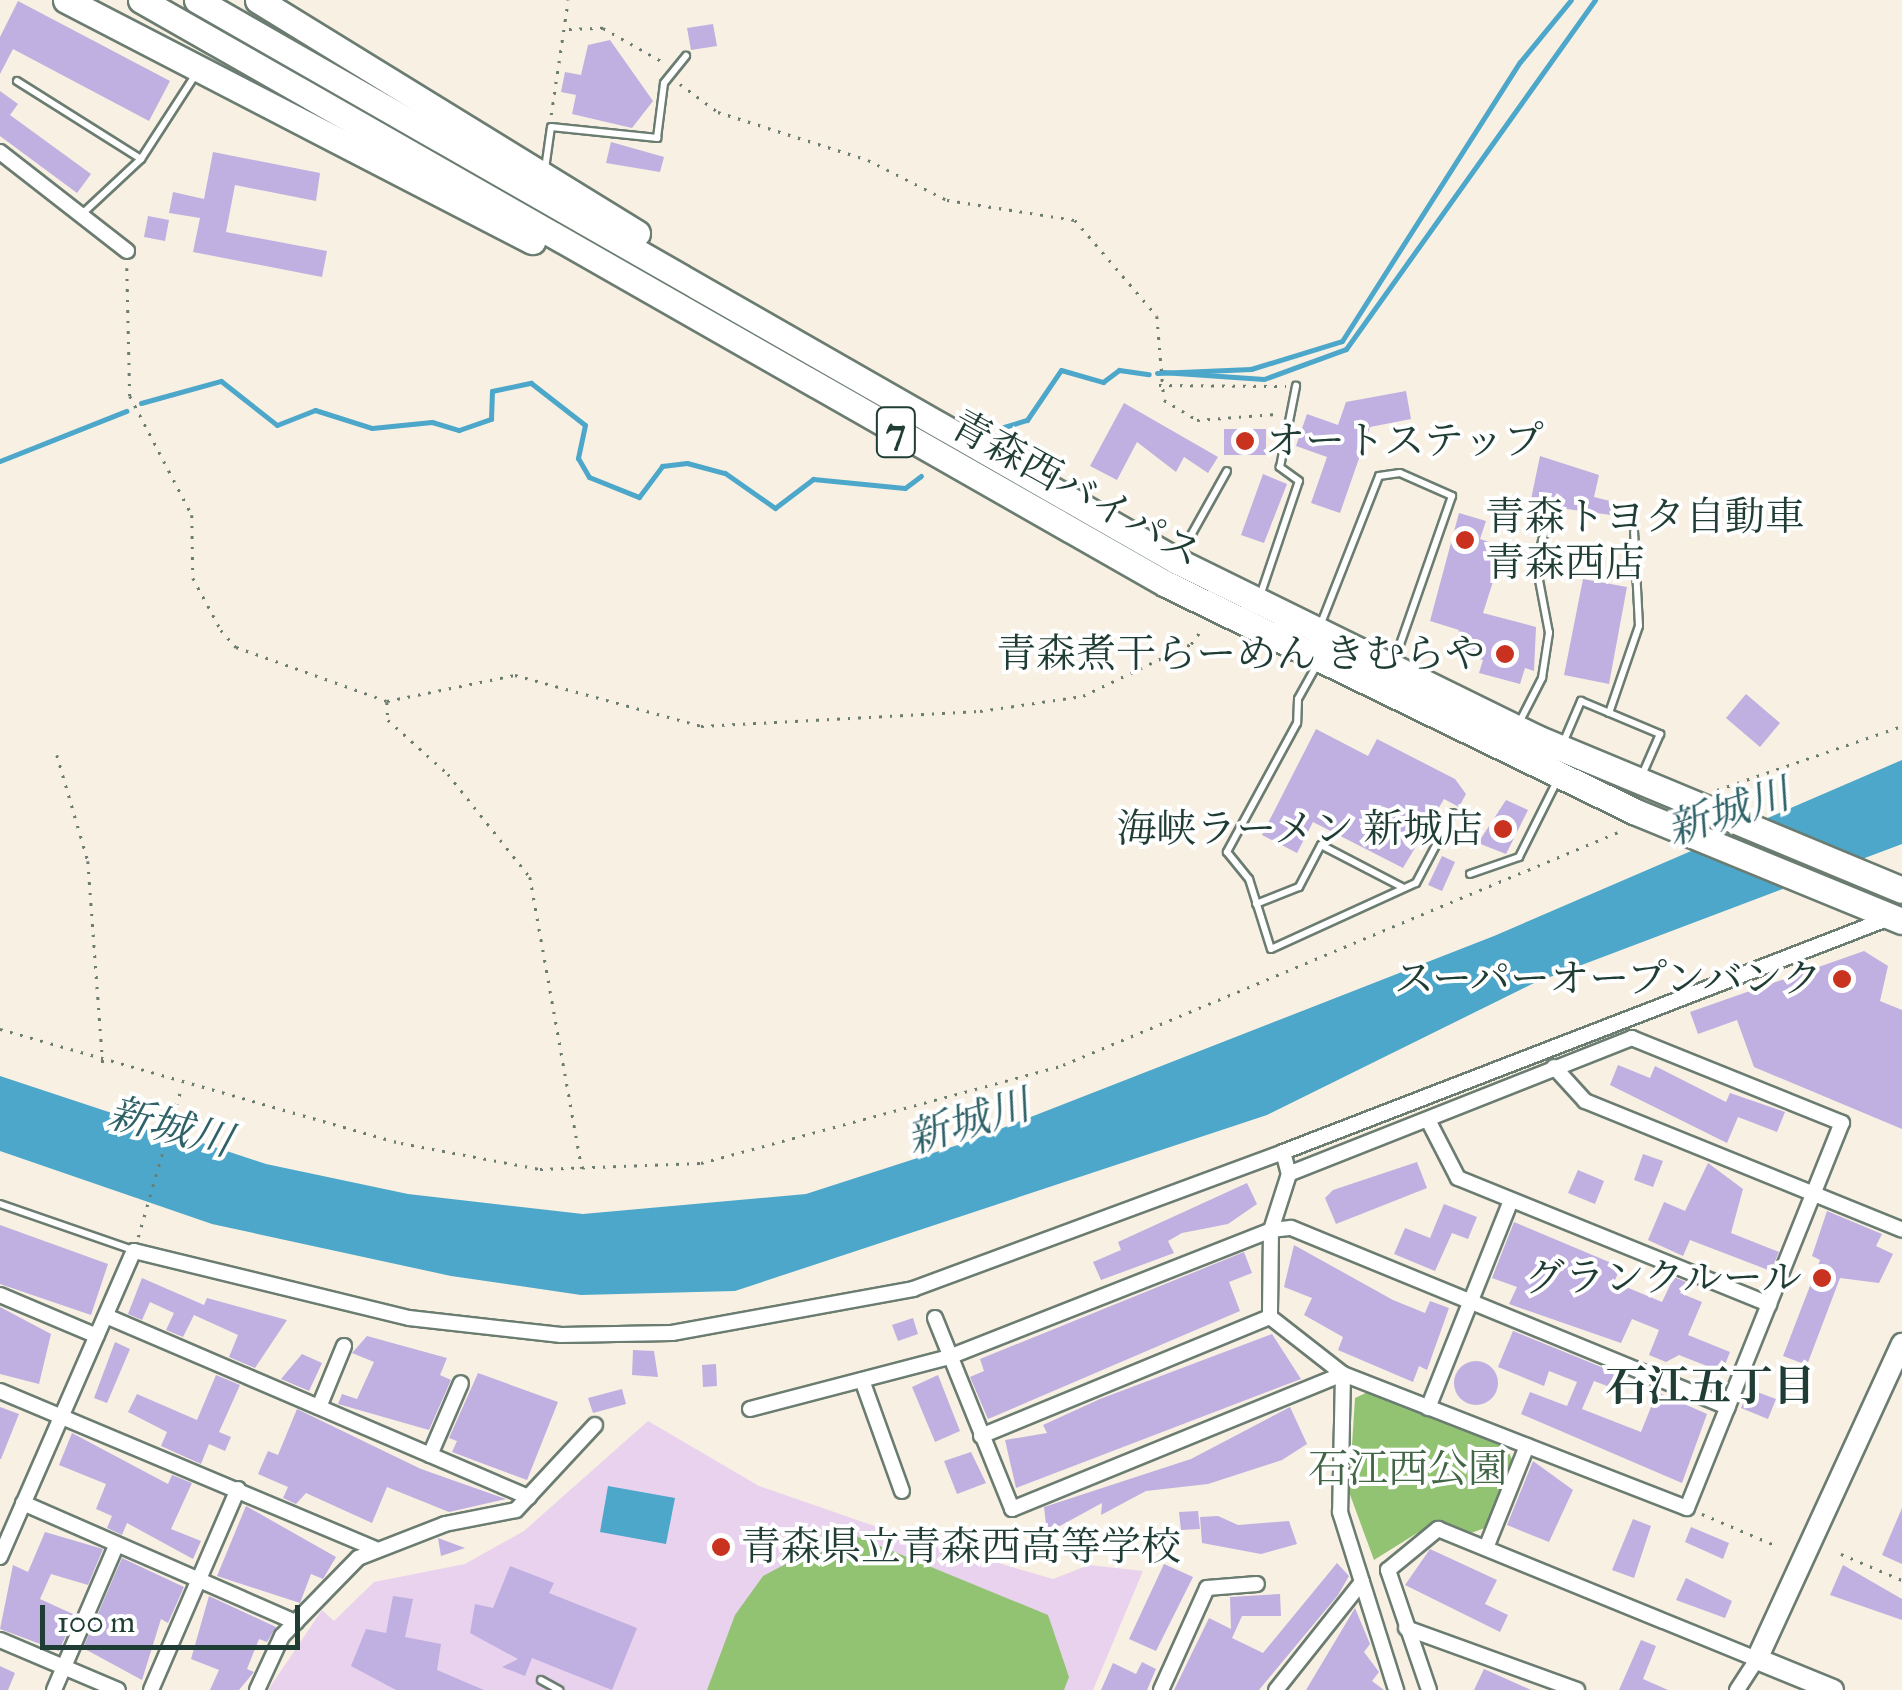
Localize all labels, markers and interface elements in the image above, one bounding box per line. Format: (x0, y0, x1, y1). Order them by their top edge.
road number: 7 (874, 399, 918, 465)
street label: 青森西バイパス (942, 400, 1210, 578)
place label: オートステップ (1265, 417, 1545, 465)
marker: オートステップ (1234, 430, 1256, 452)
place label: 青森トヨタ自動車 青森西店 (1485, 493, 1805, 587)
marker: 青森トヨタ自動車 青森西店 (1454, 529, 1476, 551)
place label: 青森煮干らーめん きむらや (996, 630, 1485, 678)
marker: 青森煮干らーめん きむらや (1494, 643, 1516, 665)
water label: 新城川 (1660, 769, 1796, 855)
place label: 海峡ラーメン 新城店 (1114, 805, 1483, 853)
marker: 海峡ラーメン 新城店 (1492, 818, 1514, 840)
place label: スーパーオープンバンク (1384, 955, 1822, 1003)
marker: スーパーオープンバンク (1831, 968, 1853, 990)
water label: 新城川 (900, 1079, 1036, 1165)
water label: 新城川 (103, 1087, 237, 1167)
place label: グランクルール (1522, 1254, 1802, 1302)
marker: グランクルール (1811, 1267, 1833, 1289)
district label: 石江五丁目 (1605, 1361, 1815, 1411)
park label: 石江西公園 (1308, 1445, 1508, 1493)
place label: 青森県立青森西高等学校 (741, 1523, 1181, 1571)
marker: 青森県立青森西高等学校 (710, 1536, 732, 1558)
scale bar (45, 1585, 305, 1647)
text: 100 m (57, 1604, 135, 1640)

